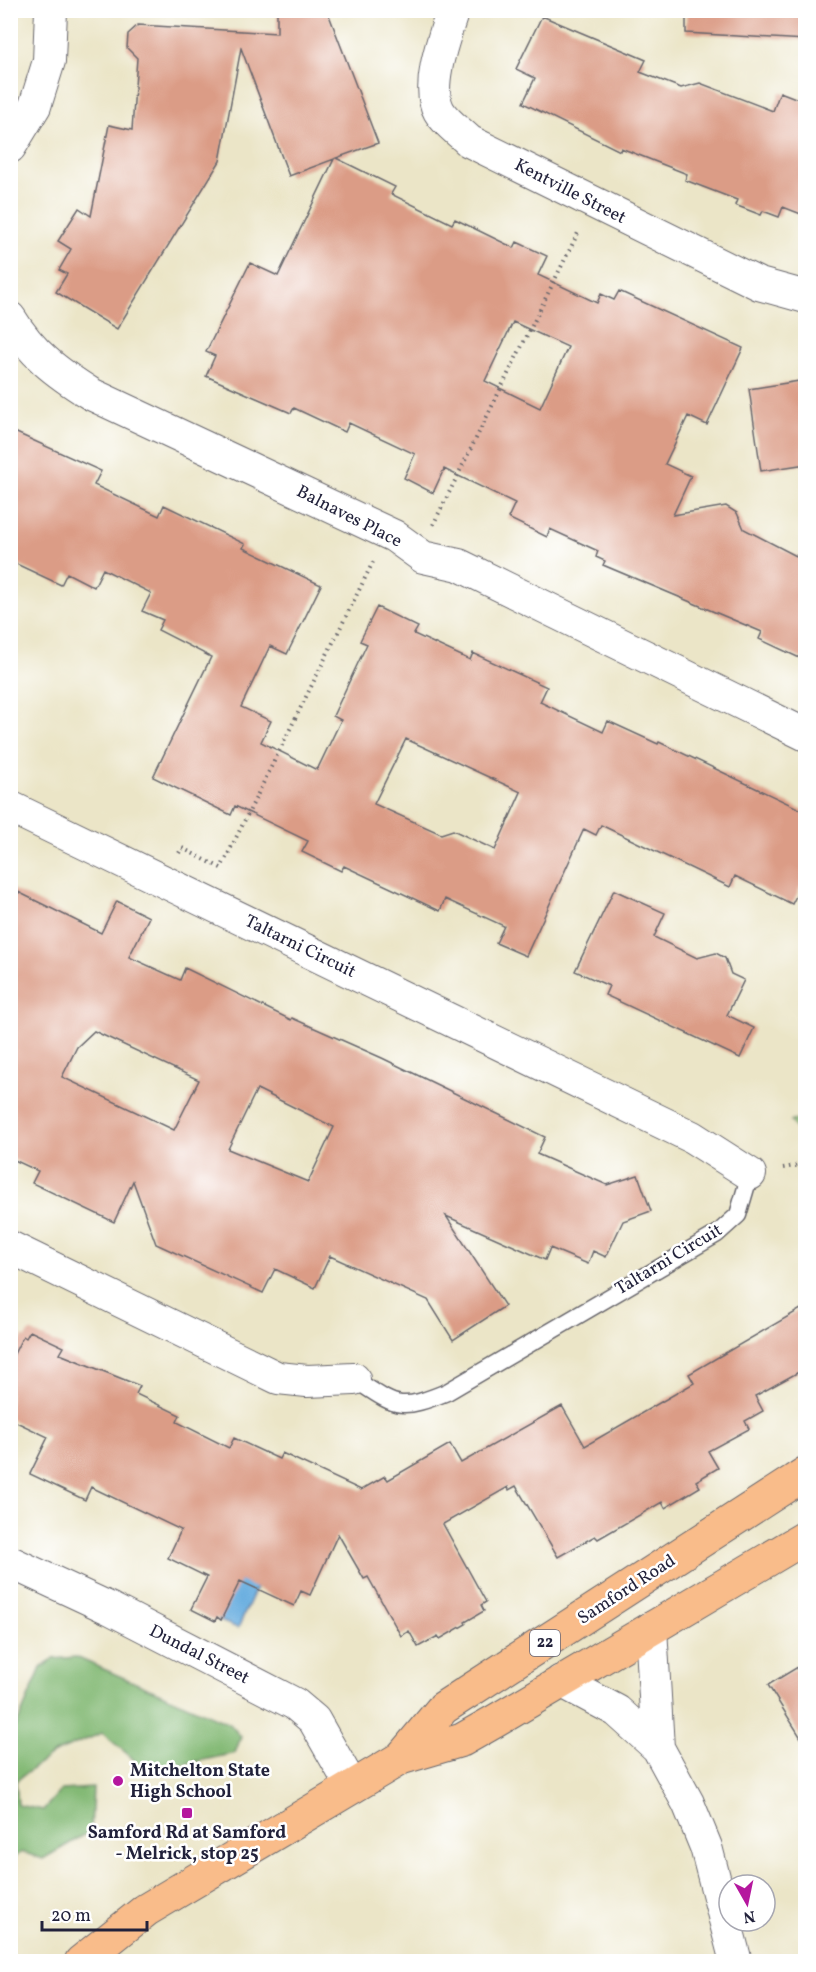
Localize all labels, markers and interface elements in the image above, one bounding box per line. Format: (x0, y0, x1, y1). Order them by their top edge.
street label: Kentville Street (510, 153, 630, 231)
street label: Balnaves Place (292, 480, 406, 554)
street label: Taltarni Circuit (240, 909, 360, 985)
street label: Taltarni Circuit (611, 1218, 727, 1302)
street label: Samford Road (573, 1549, 681, 1631)
street label: Dundal Street (145, 1619, 253, 1691)
road number: 22 (530, 1630, 560, 1656)
place label: Mitchelton State High School (130, 1759, 270, 1805)
marker: Mitchelton State High School (111, 1774, 125, 1788)
marker: Samford Rd at Samford - Melrick, stop 25 (180, 1806, 194, 1820)
place label: Samford Rd at Samford - Melrick, stop 25 (88, 1821, 286, 1867)
north arrow (717, 1873, 777, 1933)
scale bar (42, 1894, 147, 1932)
text: 20 m (51, 1904, 91, 1929)
text: N (741, 1904, 756, 1928)

